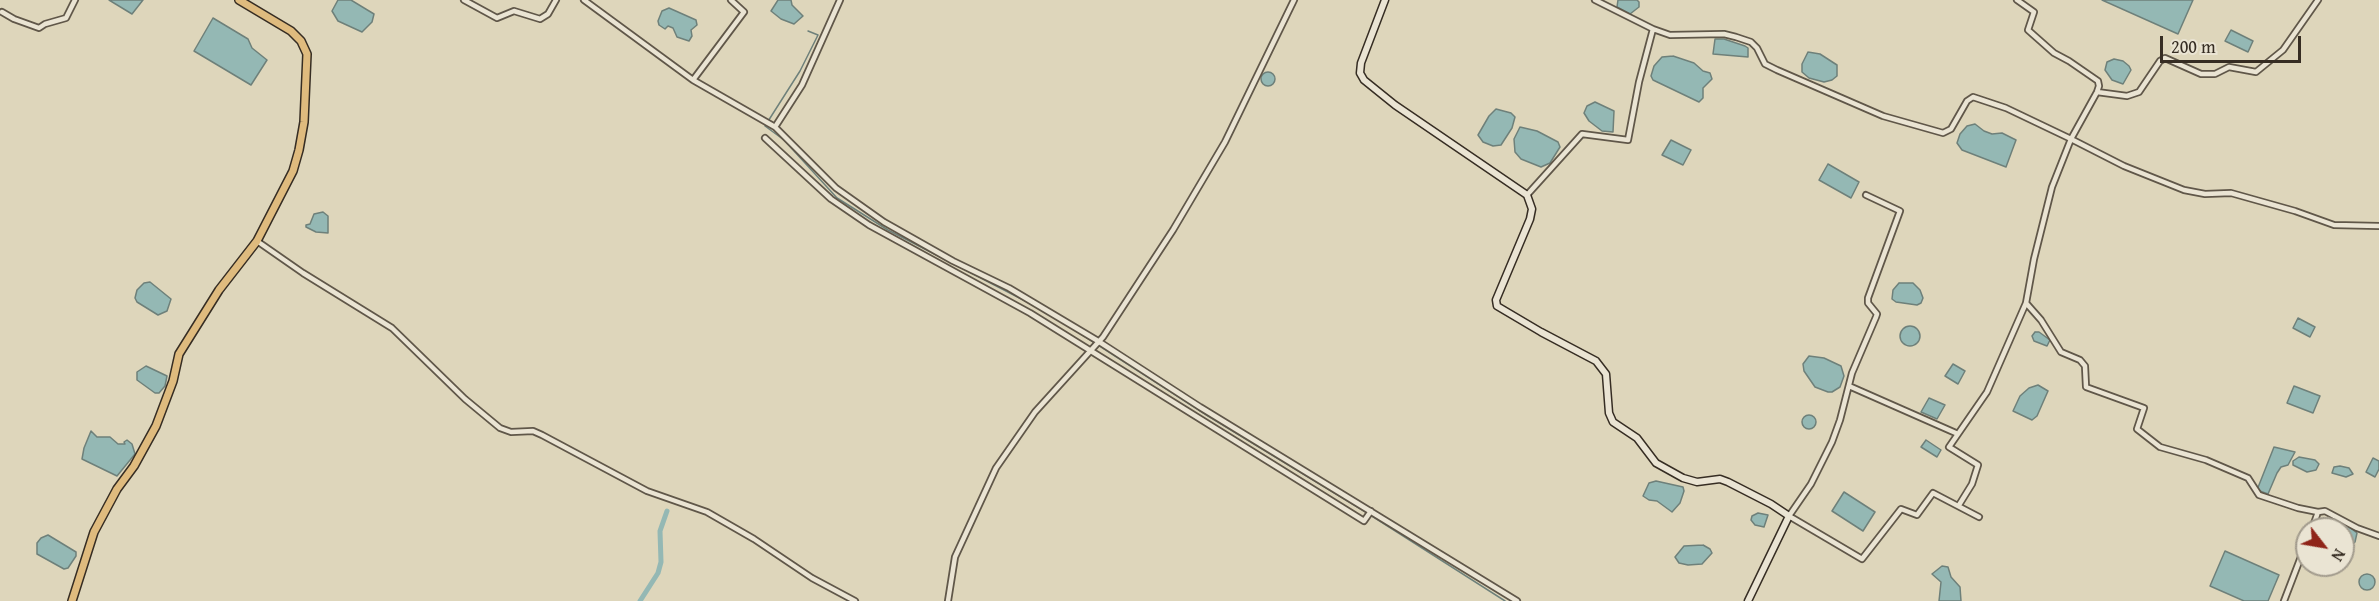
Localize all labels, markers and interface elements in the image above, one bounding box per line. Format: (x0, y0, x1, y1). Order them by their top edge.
scale bar (2163, 24, 2304, 62)
text: 200 m (2171, 33, 2216, 60)
north arrow (2295, 517, 2355, 577)
text: N (2326, 544, 2352, 566)

